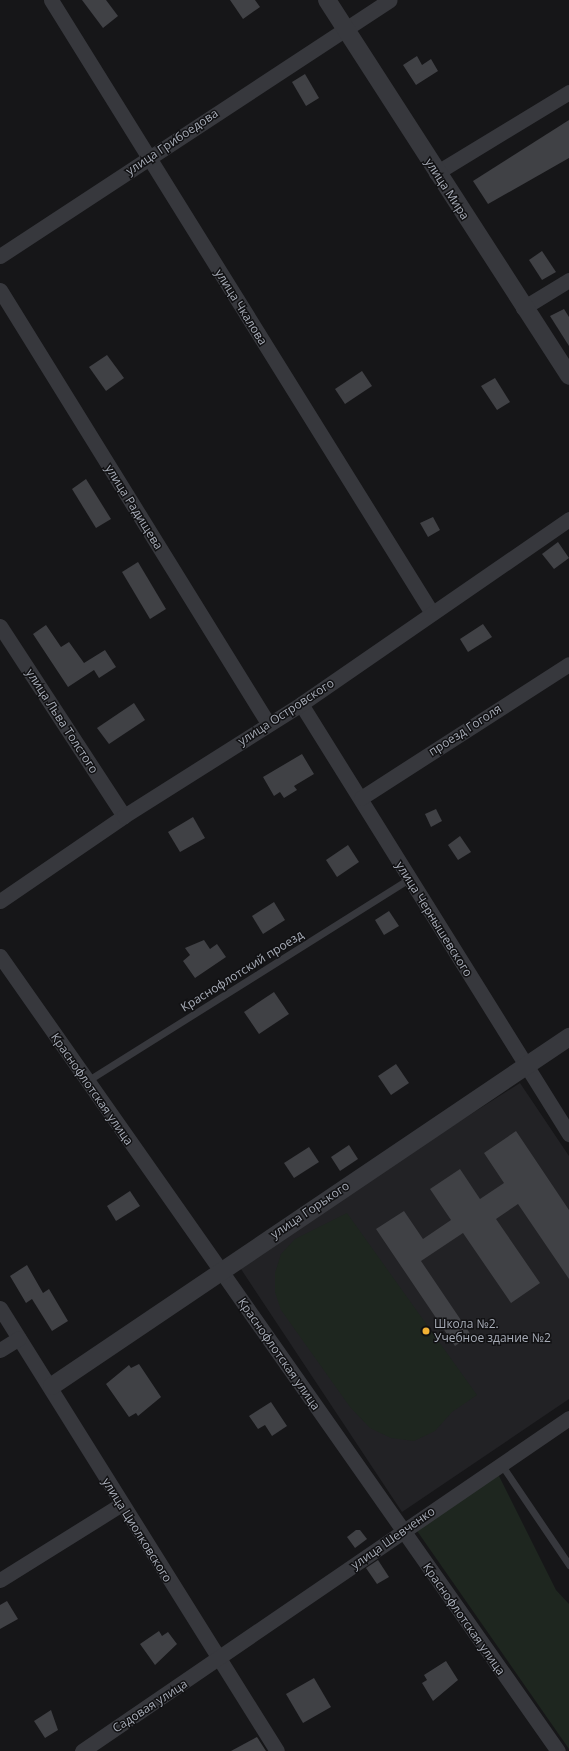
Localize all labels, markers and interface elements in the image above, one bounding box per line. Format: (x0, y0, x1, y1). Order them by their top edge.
street label: улица Грибоедова (123, 106, 221, 178)
street label: улица Мира (422, 156, 472, 222)
street label: улица Чкалова (212, 266, 270, 348)
street label: улица Радищева (102, 462, 166, 552)
street label: улица Льва Толстого (23, 666, 101, 776)
street label: улица Островского (235, 676, 337, 748)
street label: проезд Гоголя (426, 701, 504, 759)
street label: улица Чернышевского (393, 859, 475, 979)
street label: Краснофлотский проезд (178, 927, 306, 1015)
street label: Краснофлотская улица (48, 1030, 136, 1148)
street label: улица Горького (268, 1178, 352, 1242)
street label: Краснофлотская улица (235, 1295, 323, 1413)
place label: Школа №2. Учебное здание №2 (434, 1317, 551, 1345)
marker: Школа №2. Учебное здание №2 (421, 1326, 431, 1336)
street label: улица Циолковского (99, 1475, 175, 1585)
street label: улица Шевченко (348, 1504, 438, 1572)
street label: Краснофлотская улица (420, 1560, 508, 1678)
street label: Садовая улица (110, 1676, 190, 1736)

